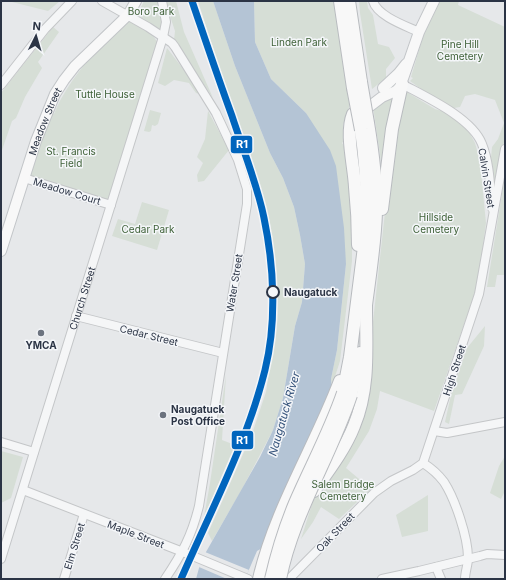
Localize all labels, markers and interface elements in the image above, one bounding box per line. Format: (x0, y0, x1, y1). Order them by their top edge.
park label: Boro Park (128, 5, 175, 17)
north arrow (16, 16, 56, 56)
text: N (32, 19, 42, 33)
park label: Linden Park (271, 36, 328, 48)
park label: Pine Hill Cemetery (437, 38, 484, 62)
street label: Meadow Street (26, 84, 64, 156)
park label: Tuttle House (75, 88, 135, 100)
line badge: R1 (230, 135, 253, 154)
text: R1 (236, 137, 248, 151)
park label: St. Francis Field (46, 145, 96, 169)
street label: Calvin Street (476, 147, 498, 209)
street label: Meadow Court (32, 175, 103, 207)
park label: Hillside Cemetery (413, 211, 460, 235)
park label: Cedar Park (122, 223, 175, 235)
street label: Water Street (223, 252, 245, 313)
street label: Church Street (66, 265, 98, 331)
marker: Naugatuck (266, 285, 280, 299)
place label: Naugatuck (284, 286, 338, 299)
street label: Cedar Street (119, 322, 180, 348)
marker: YMCA (36, 328, 46, 338)
place label: YMCA (25, 339, 57, 351)
street label: High Street (440, 342, 468, 397)
water label: Naugatuck River (265, 370, 303, 458)
place label: Naugatuck Post Office (171, 403, 225, 427)
marker: Naugatuck Post Office (158, 410, 168, 420)
line badge: R1 (231, 430, 254, 450)
text: R1 (236, 433, 248, 447)
park label: Salem Bridge Cemetery (312, 478, 375, 502)
street label: Oak Street (313, 509, 357, 554)
street label: Maple Street (106, 518, 167, 551)
street label: Elm Street (61, 520, 87, 571)

